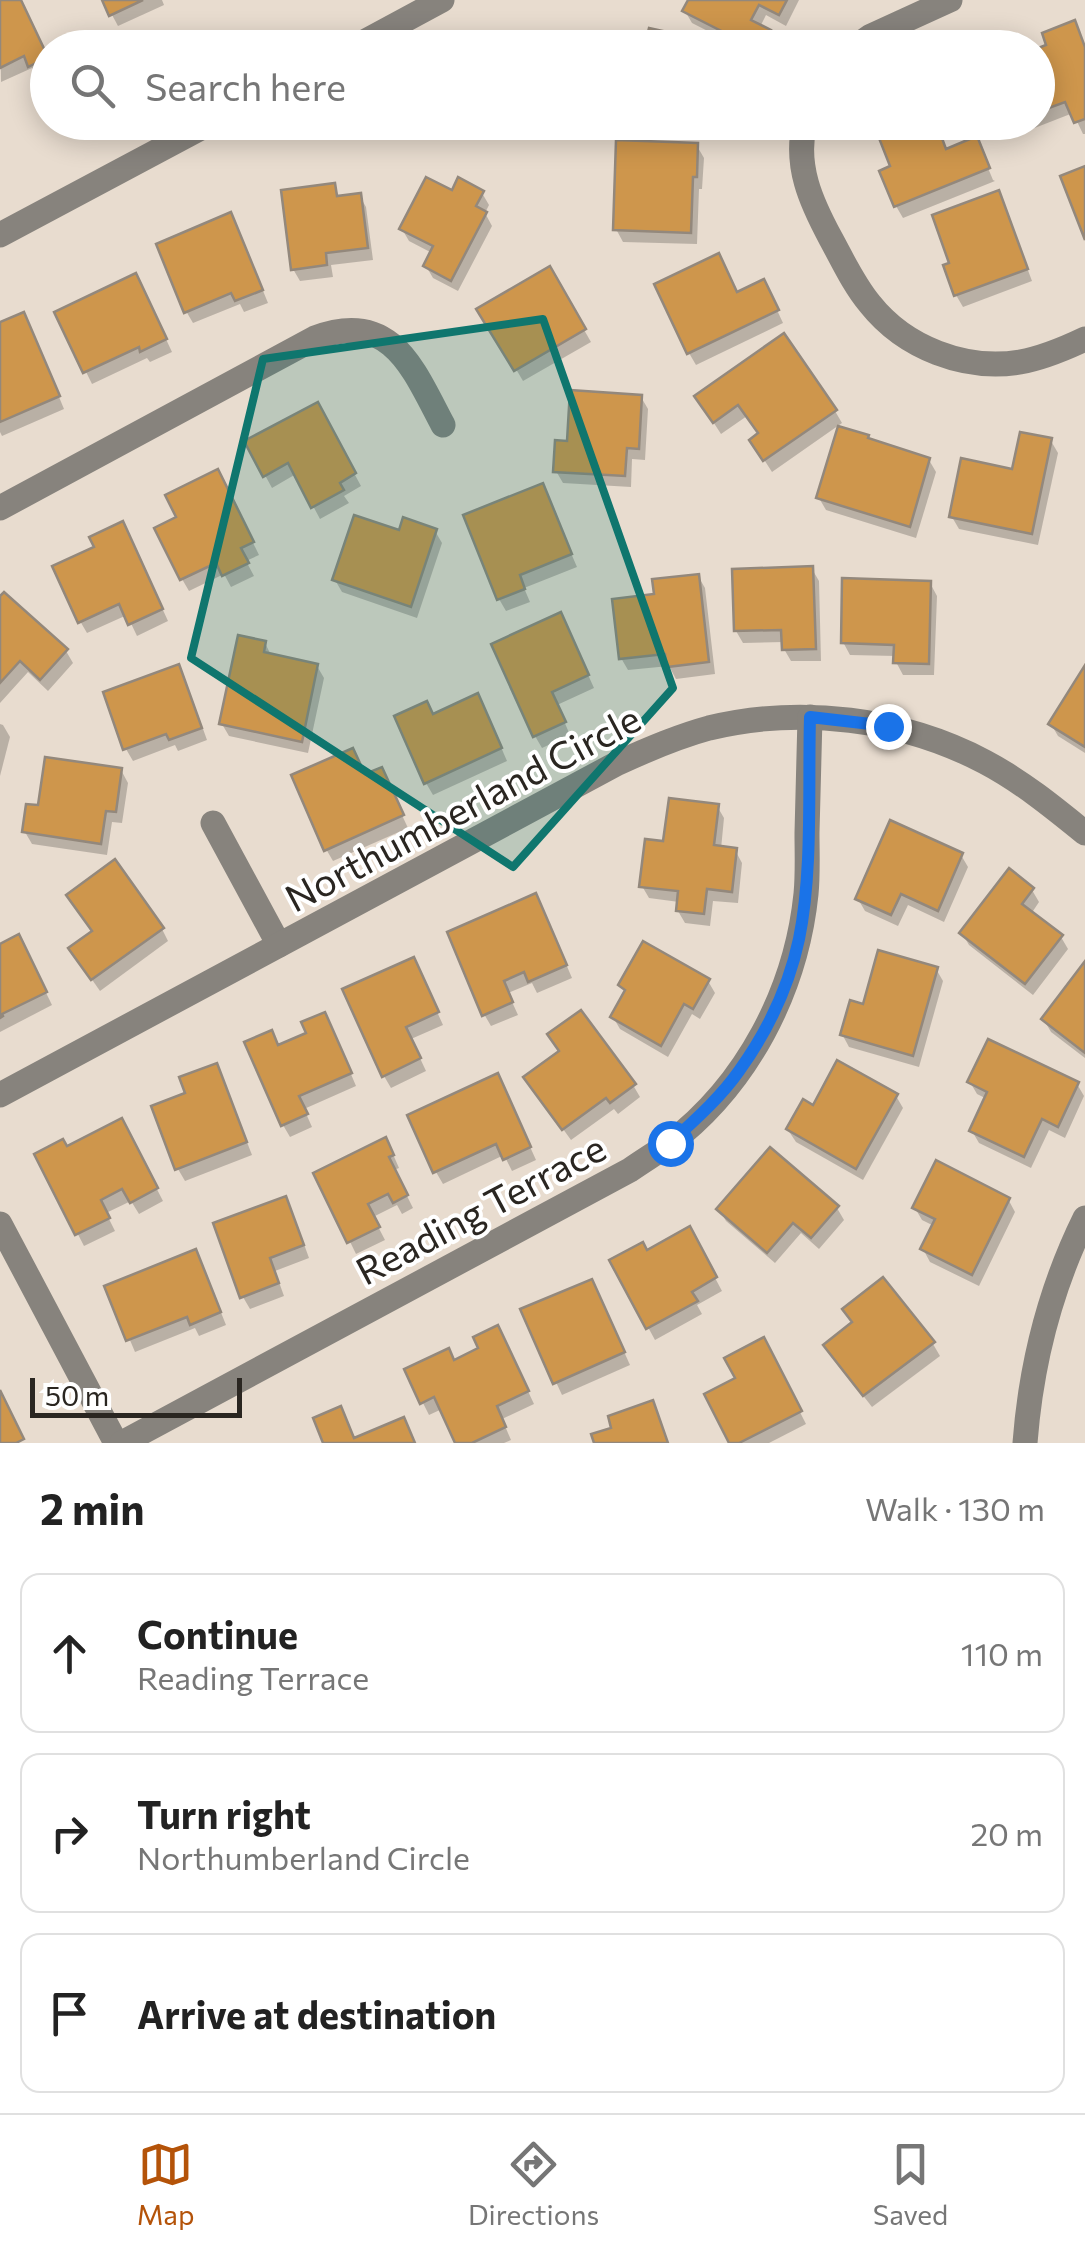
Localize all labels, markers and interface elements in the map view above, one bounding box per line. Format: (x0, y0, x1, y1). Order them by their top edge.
search box (30, 30, 1055, 140)
icon: search (65, 58, 120, 113)
text: Search here (145, 62, 346, 109)
street label: Northumberland Circle (276, 693, 648, 921)
route end (866, 704, 912, 750)
route start (648, 1121, 694, 1167)
street label: Reading Terrace (347, 1123, 613, 1293)
scale bar (30, 1373, 242, 1418)
text: 50 m (45, 1378, 109, 1412)
text: 2 min (40, 1482, 145, 1534)
text: Walk · 130 m (865, 1488, 1045, 1528)
text: Continue (137, 1610, 298, 1657)
icon: ahead (42, 1626, 97, 1681)
text: 110 m (961, 1633, 1043, 1673)
text: Reading Terrace (137, 1657, 369, 1697)
text: Turn right (137, 1790, 311, 1837)
icon: right (42, 1806, 97, 1861)
text: 20 m (970, 1813, 1043, 1853)
text: Northumberland Circle (137, 1837, 470, 1877)
icon: arrive (42, 1986, 97, 2041)
text: Arrive at destination (137, 1990, 496, 2037)
tab: Map (137, 2137, 194, 2231)
tab: Directions (468, 2137, 599, 2231)
tab: Saved (873, 2137, 948, 2231)

